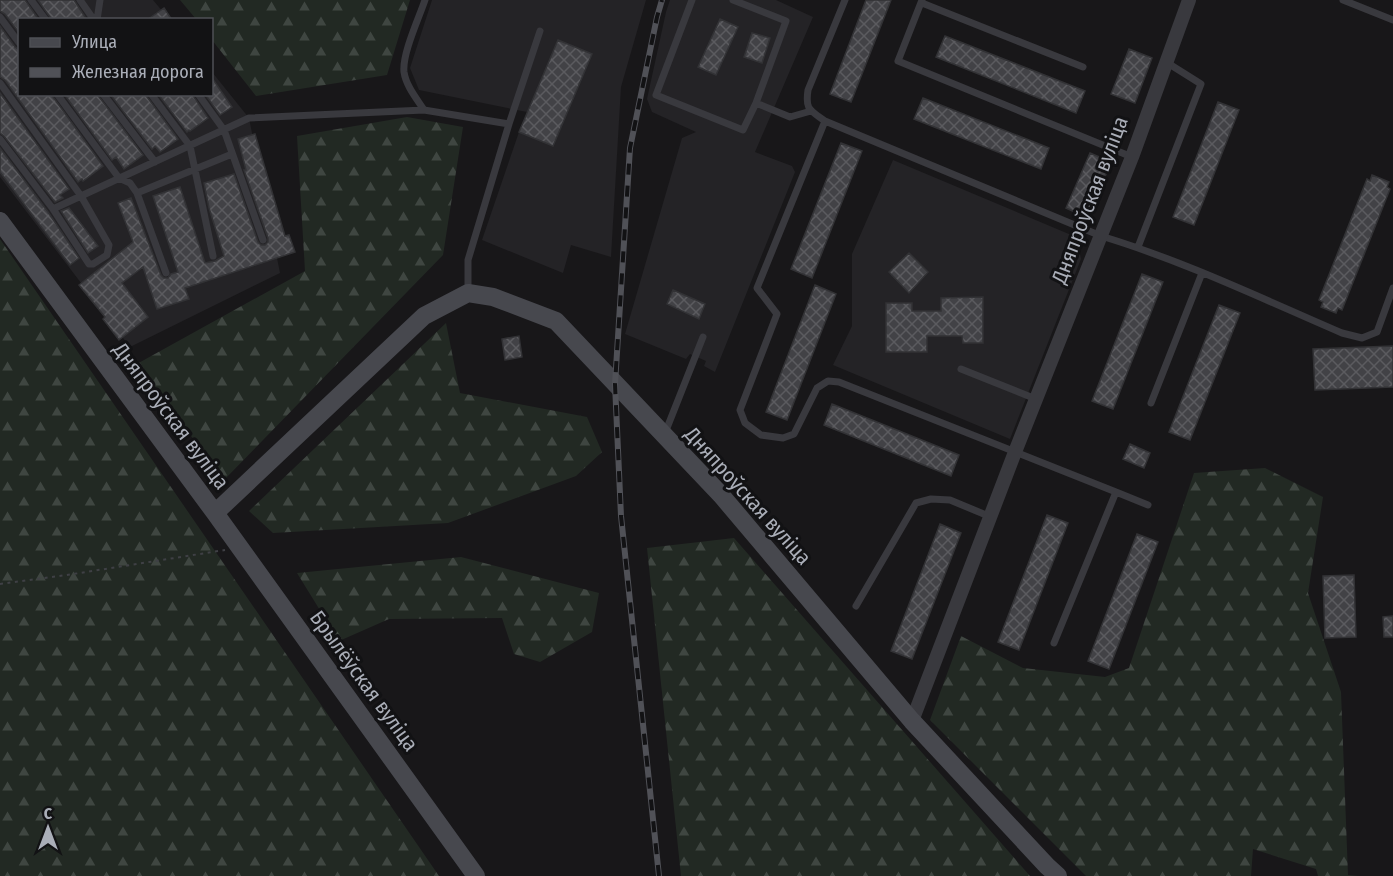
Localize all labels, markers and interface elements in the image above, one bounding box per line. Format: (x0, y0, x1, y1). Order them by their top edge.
legend (18, 18, 213, 96)
text: Улица (71, 31, 117, 53)
text: Железная дорога (72, 61, 204, 83)
street label: Дняпроўская вуліца (1046, 113, 1134, 288)
street label: Дняпроўская вуліца (107, 337, 235, 494)
street label: Дняпроўская вуліца (678, 421, 817, 570)
street label: Брылёўская вуліца (304, 606, 424, 756)
north arrow (18, 798, 78, 858)
text: С (44, 804, 53, 823)

